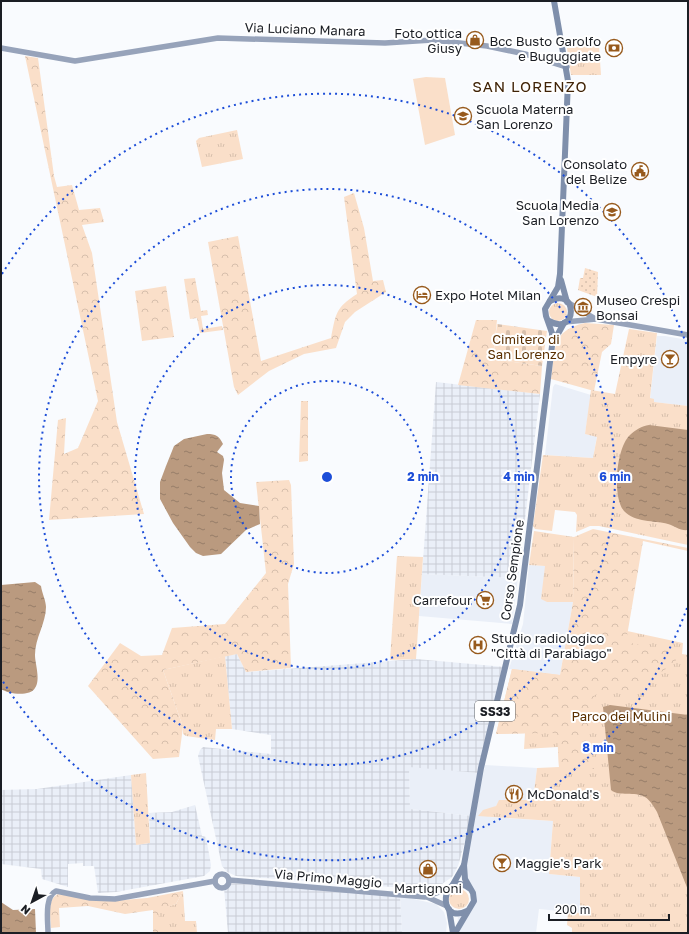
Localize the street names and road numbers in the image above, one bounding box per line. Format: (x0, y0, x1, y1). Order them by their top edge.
street label: Via Luciano Manara (244, 19, 366, 39)
street label: Corso Sempione (497, 518, 527, 622)
road number: SS33 (475, 701, 515, 721)
street label: Via Primo Maggio (273, 865, 383, 891)

